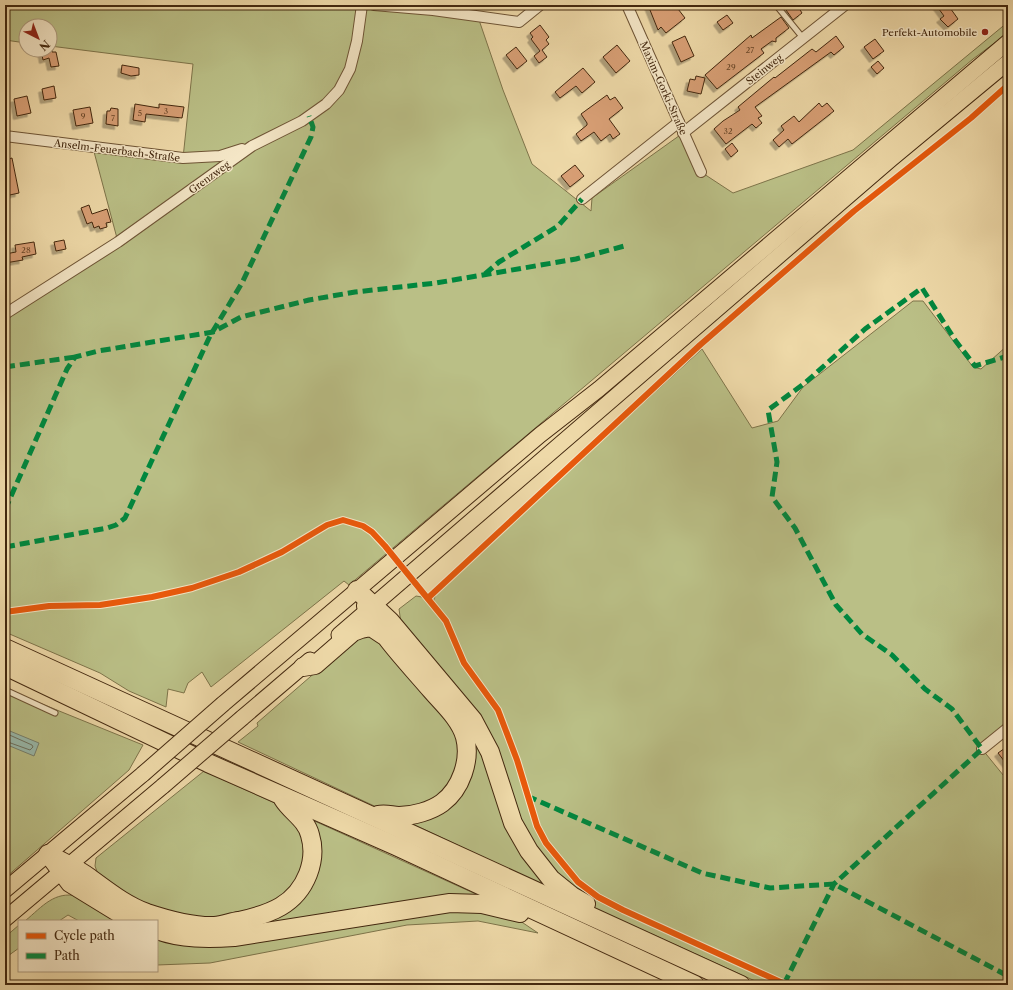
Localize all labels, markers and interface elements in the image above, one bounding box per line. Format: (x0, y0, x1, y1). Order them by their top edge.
north arrow (18, 18, 58, 58)
place label: Perfekt-Automobile (882, 26, 977, 39)
marker: Perfekt-Automobile (980, 27, 990, 37)
text: N (36, 37, 53, 54)
street label: Maxim-Gorki-Straße (637, 39, 690, 138)
house number: 27 (746, 45, 754, 55)
street label: Steinweg (743, 51, 786, 88)
house number: 29 (726, 62, 736, 72)
house number: 3 (164, 106, 168, 116)
house number: 5 (138, 108, 142, 118)
house number: 9 (81, 111, 86, 121)
house number: 7 (111, 113, 115, 123)
house number: 32 (723, 126, 733, 136)
street label: Anselm-Feuerbach-Straße (52, 136, 181, 165)
street label: Grenzweg (186, 158, 233, 197)
house number: 28 (21, 245, 31, 255)
legend (18, 920, 158, 972)
text: Cycle path (54, 928, 115, 943)
text: Path (54, 948, 80, 963)

